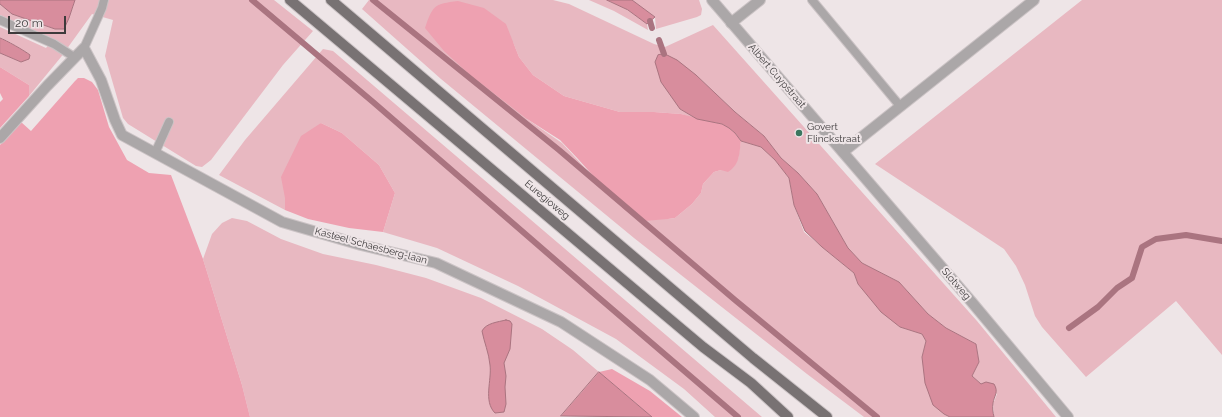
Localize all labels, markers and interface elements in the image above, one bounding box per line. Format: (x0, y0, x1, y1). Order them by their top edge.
scale bar (10, 8, 68, 34)
text: 20 m (15, 16, 43, 30)
street label: Albert Cuypstraat (746, 41, 808, 111)
place label: Govert Flinckstraat (807, 121, 860, 144)
marker: Govert Flinckstraat (794, 128, 804, 138)
street label: Euregioweg (522, 178, 572, 222)
street label: Kasteel Schaesberg-laan (314, 225, 428, 267)
street label: Slotweg (939, 266, 973, 302)

